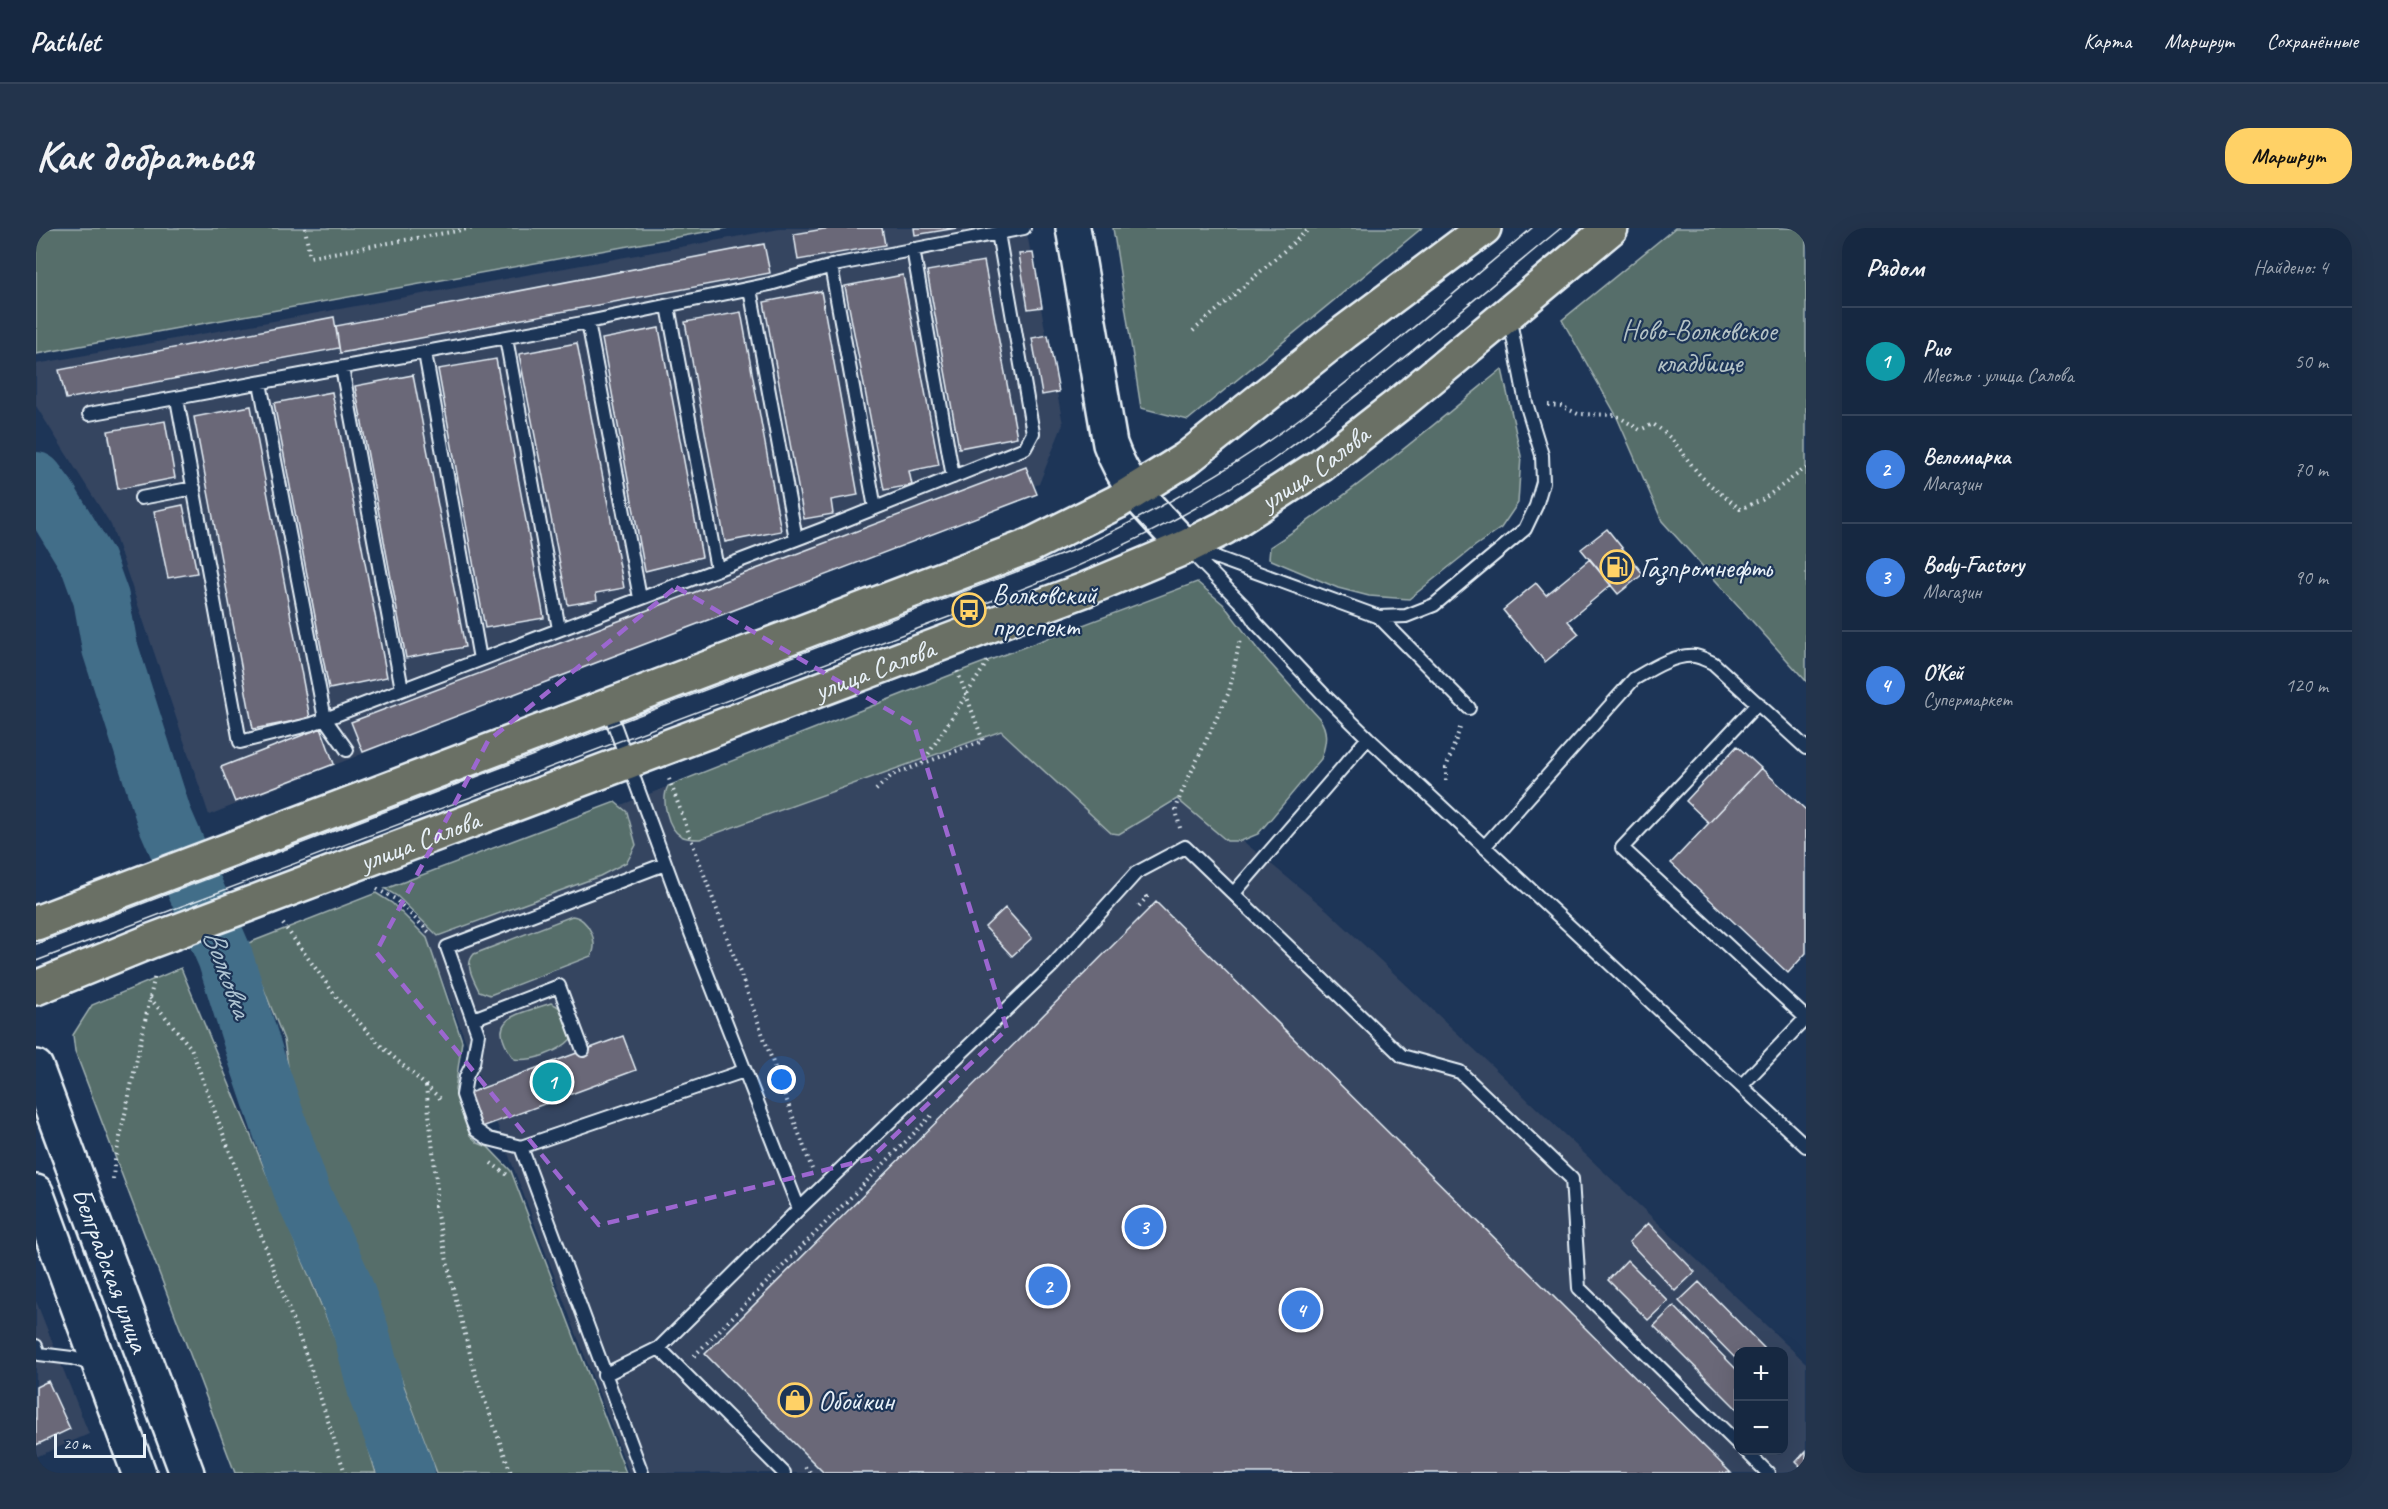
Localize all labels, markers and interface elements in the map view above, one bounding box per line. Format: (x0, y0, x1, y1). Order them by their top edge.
text: Pathlet (30, 24, 100, 59)
text: Карта (2083, 28, 2132, 54)
text: Маршрут (2165, 28, 2234, 54)
text: Сохранённые (2267, 28, 2358, 54)
button: Маршрут (2225, 128, 2352, 184)
text: Как добраться (36, 130, 253, 183)
text: Рядом (1866, 251, 1924, 284)
text: Найдено: 4 (2253, 255, 2328, 280)
park label: Ново-Волковское кладбище (1621, 313, 1778, 380)
text: Рио (1923, 335, 1950, 363)
text: 1 (1881, 349, 1890, 374)
text: 50 m (2294, 349, 2328, 374)
text: Место · улица Салова (1923, 363, 2074, 388)
street label: улица Салова (1251, 415, 1378, 519)
text: Веломарка (1923, 443, 2010, 471)
text: 2 (1881, 457, 1890, 482)
text: 70 m (2294, 457, 2328, 482)
text: Магазин (1923, 471, 1981, 496)
fuel station icon: Газпромнефть (1599, 549, 1635, 585)
place label: Газпромнефть (1640, 550, 1774, 586)
text: Body-Factory (1923, 551, 2024, 579)
text: 3 (1881, 565, 1890, 590)
text: 90 m (2294, 565, 2328, 590)
place label: Волковский проспект (992, 577, 1098, 644)
text: Магазин (1923, 579, 1981, 604)
bus stop icon: Волковский проспект (951, 592, 987, 628)
street label: улица Салова (807, 629, 942, 708)
text: О’Кей (1923, 659, 1963, 687)
text: 4 (1881, 673, 1890, 698)
text: 120 m (2285, 673, 2328, 698)
text: Супермаркет (1923, 687, 2012, 712)
street label: улица Салова (352, 801, 487, 879)
water label: Волковка (195, 924, 263, 1026)
pin: 1 (532, 1060, 572, 1104)
your location (767, 1065, 796, 1094)
street label: Белградская улица (65, 1182, 159, 1358)
pin: 3 (1124, 1204, 1164, 1250)
pin: 2 (1028, 1264, 1068, 1308)
pin: 4 (1282, 1288, 1320, 1332)
map controls (1734, 1347, 1788, 1455)
button: + (1734, 1347, 1788, 1401)
shop icon: Обойкин (777, 1382, 813, 1418)
place label: Обойкин (818, 1383, 895, 1418)
button: − (1734, 1401, 1788, 1455)
scale bar (54, 1431, 146, 1458)
text: 20 m (63, 1434, 90, 1454)

